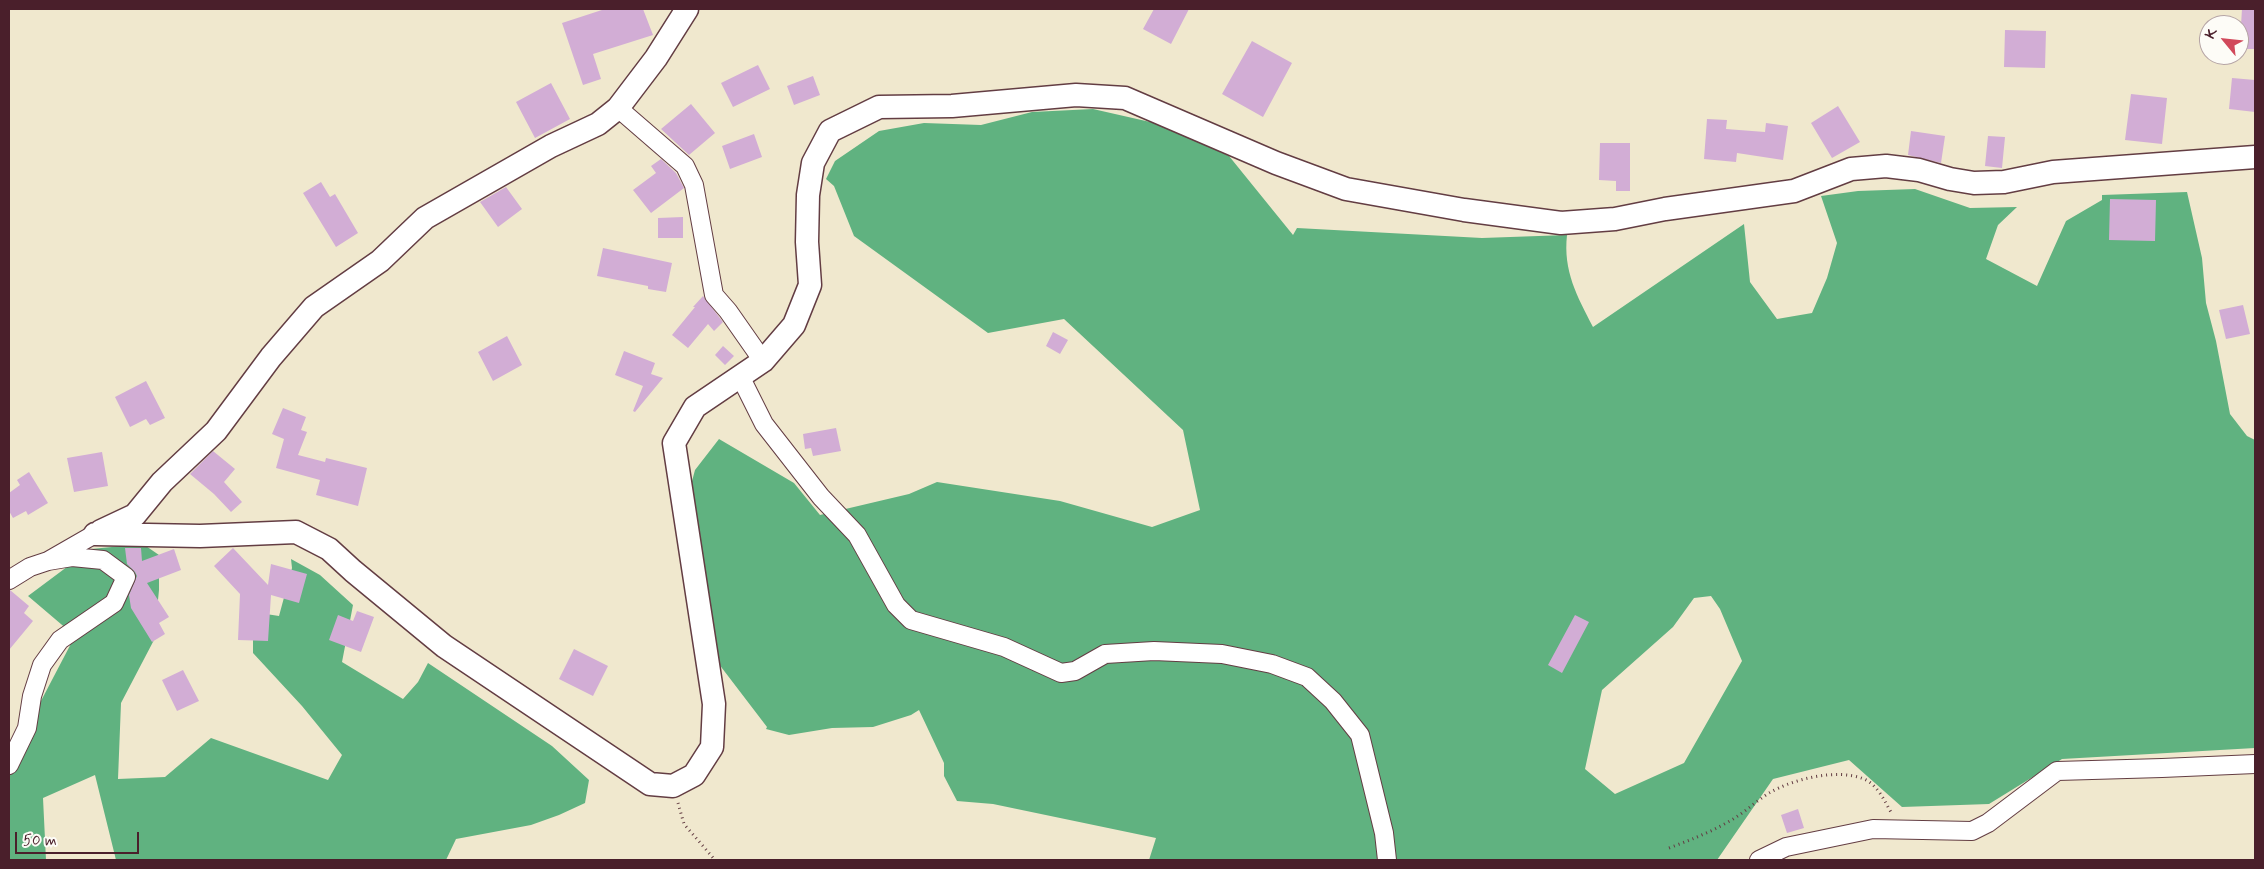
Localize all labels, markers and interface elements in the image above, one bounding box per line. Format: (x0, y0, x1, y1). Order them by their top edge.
north arrow (2199, 15, 2249, 65)
text: K (2201, 25, 2222, 42)
scale bar (18, 822, 141, 854)
text: 50 m (23, 831, 57, 851)

